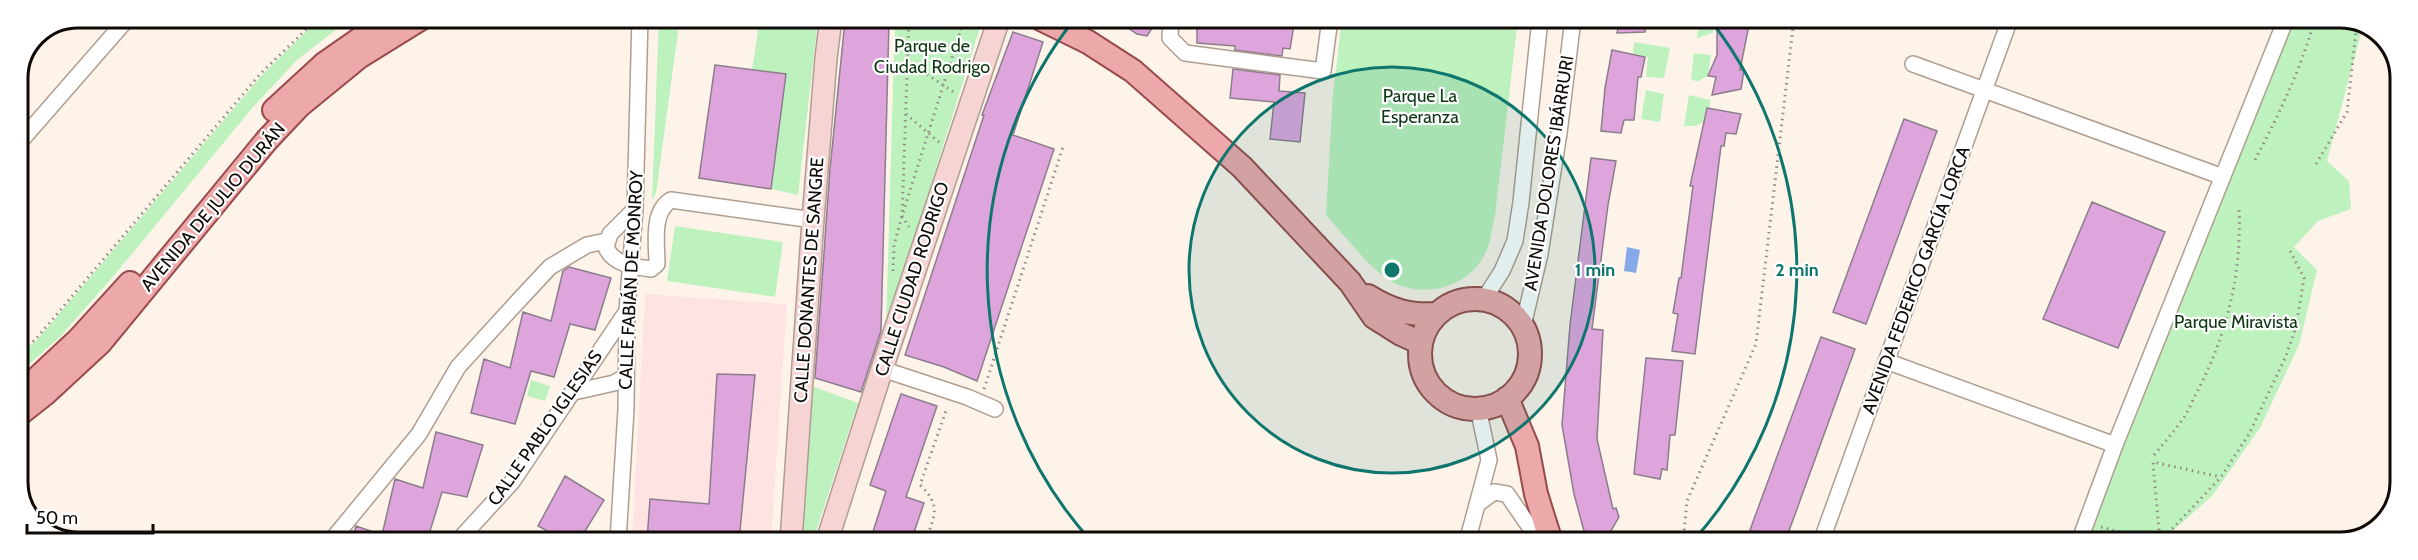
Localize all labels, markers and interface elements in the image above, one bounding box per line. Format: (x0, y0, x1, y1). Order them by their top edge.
park label: Parque de Ciudad Rodrigo (874, 35, 990, 78)
street label: AVENIDA DOLORES IBÁRRURI (1520, 54, 1578, 292)
park label: Parque La Esperanza (1381, 85, 1459, 128)
street label: AVENIDA DE JULIO DURÁN (136, 118, 290, 296)
street label: AVENIDA FEDERICO GARCÍA LORCA (1857, 143, 1975, 417)
street label: CALLE DONANTES DE SANGRE (789, 156, 829, 403)
street label: CALLE FABIÁN DE MONROY (614, 169, 648, 390)
street label: CALLE CIUDAD RODRIGO (870, 179, 954, 379)
text: 1 min (1575, 259, 1615, 281)
text: 2 min (1775, 259, 1819, 281)
centre of rings (1382, 260, 1402, 280)
park label: Parque Miravista (2174, 311, 2298, 333)
street label: CALLE PABLO IGLESIAS (483, 346, 607, 510)
scale bar (27, 497, 153, 535)
text: 50 m (36, 507, 78, 529)

